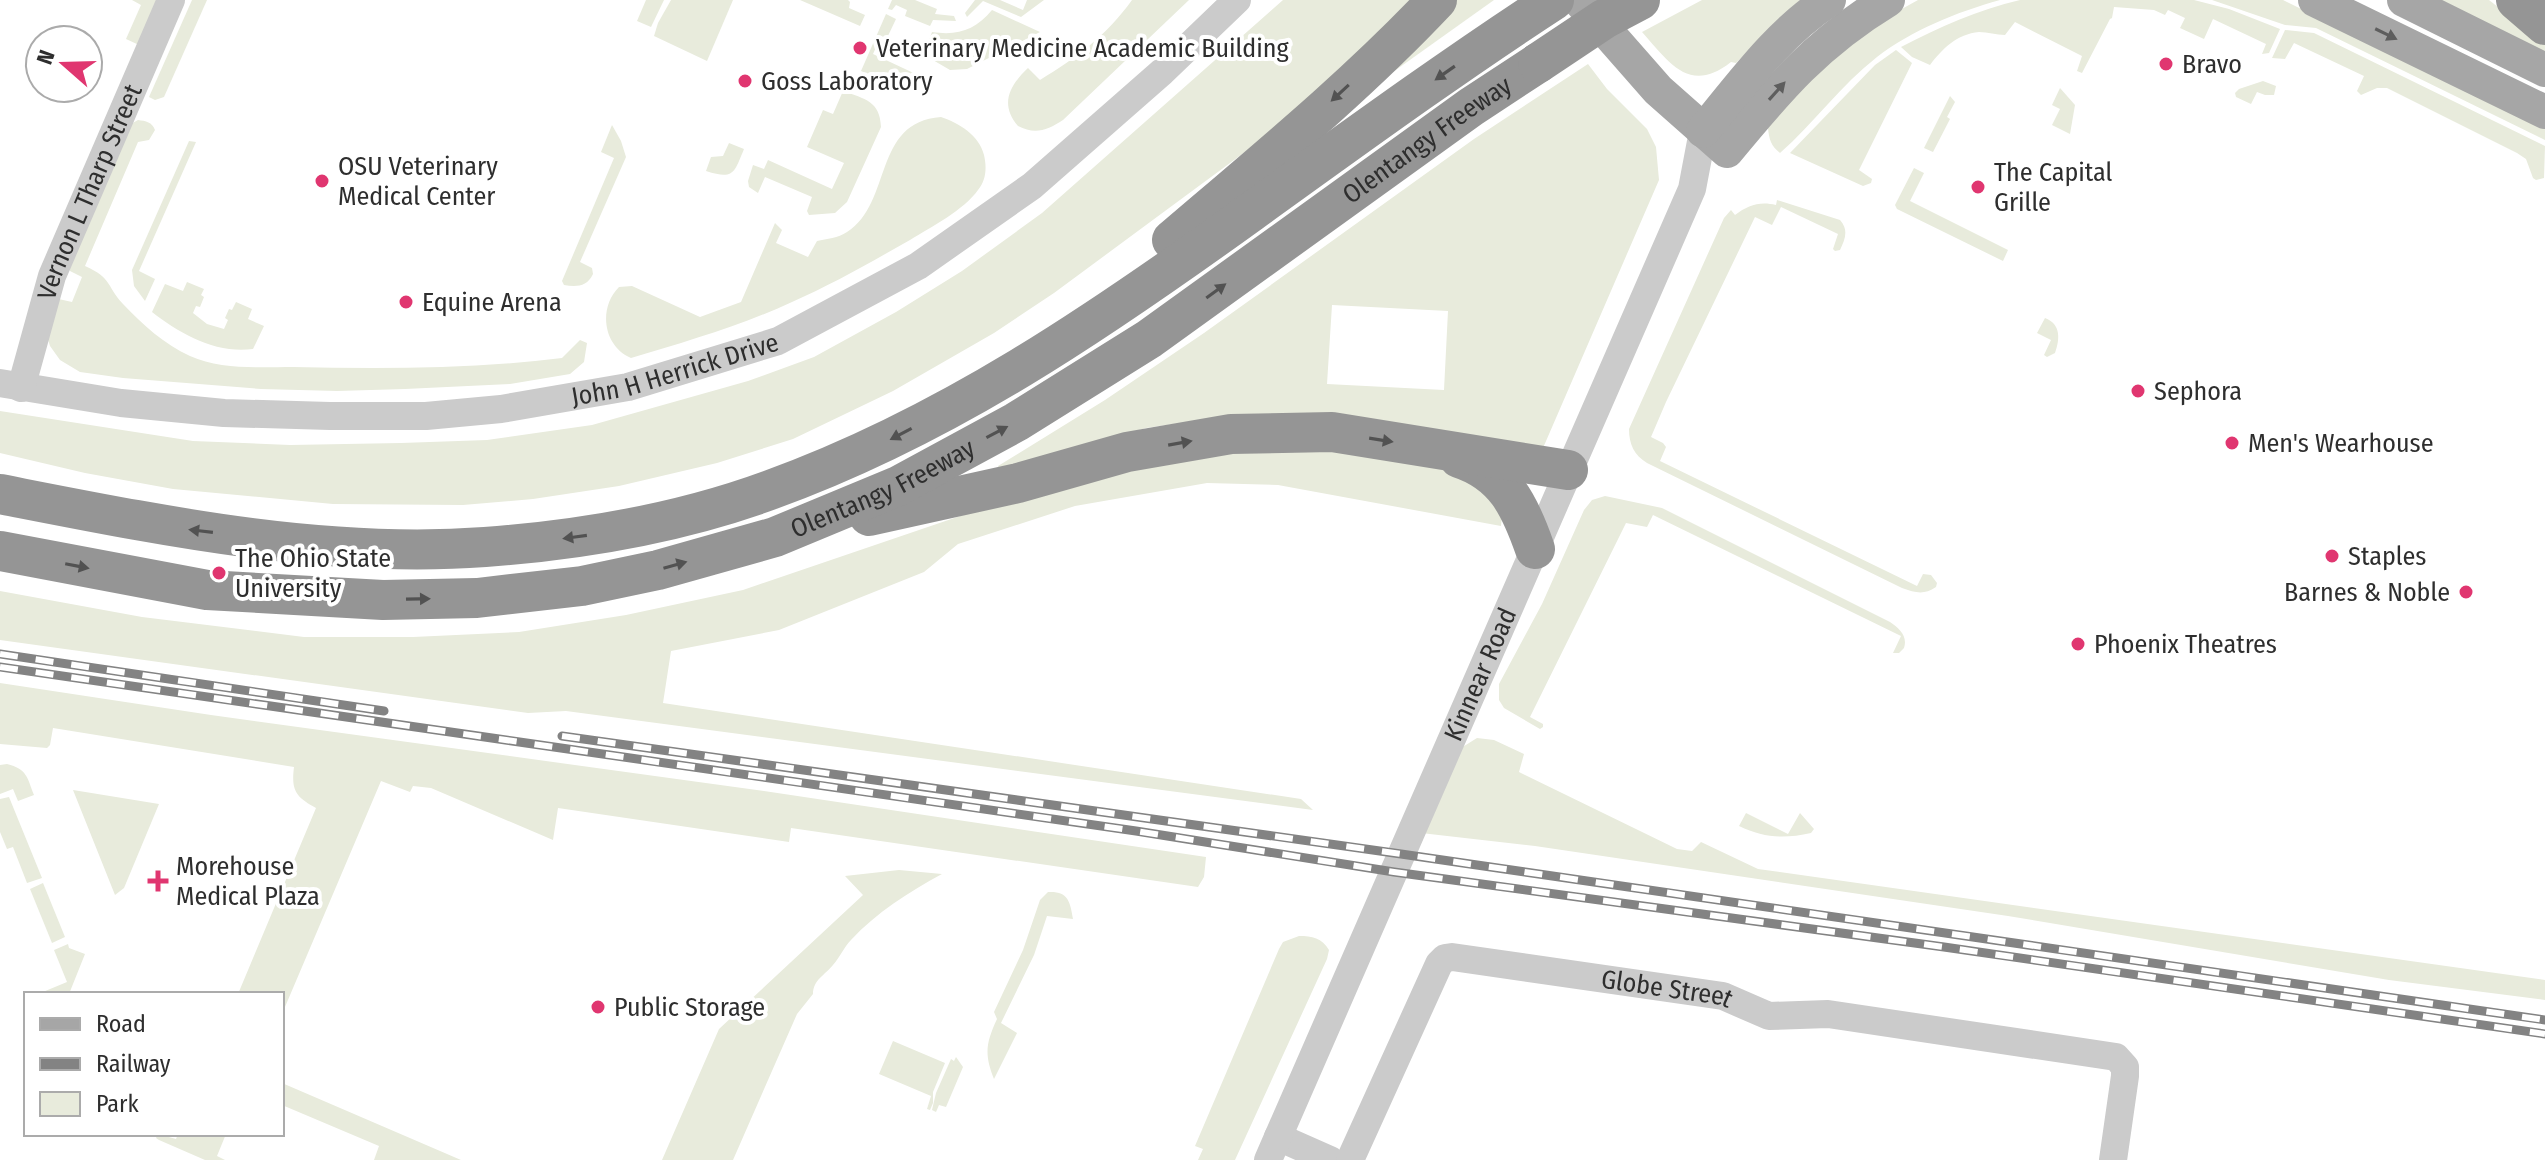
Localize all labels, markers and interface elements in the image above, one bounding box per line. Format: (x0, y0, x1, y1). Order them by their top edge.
north arrow (24, 24, 104, 104)
one-way arrow (2374, 27, 2397, 41)
place label: Veterinary Medicine Academic Building (876, 33, 1290, 64)
marker: Veterinary Medicine Academic Building (851, 39, 869, 57)
text: N (31, 47, 61, 68)
place label: Bravo (2182, 49, 2242, 80)
marker: Bravo (2157, 55, 2175, 73)
one-way arrow (1434, 65, 1455, 80)
place label: Goss Laboratory (761, 66, 933, 97)
street label: Olentangy Freeway (1336, 69, 1517, 210)
marker: Goss Laboratory (736, 72, 754, 90)
street label: Vernon L Tharp Street (31, 79, 148, 303)
one-way arrow (1767, 82, 1785, 101)
one-way arrow (1331, 83, 1350, 101)
place label: OSU Veterinary Medical Center (338, 151, 498, 212)
place label: The Capital Grille (1994, 157, 2113, 218)
marker: OSU Veterinary Medical Center (313, 172, 331, 190)
marker: The Capital Grille (1969, 178, 1987, 196)
one-way arrow (1205, 284, 1226, 299)
place label: Equine Arena (422, 287, 562, 318)
marker: Equine Arena (397, 293, 415, 311)
street label: John H Herrick Drive (569, 326, 782, 412)
place label: Sephora (2154, 376, 2242, 407)
marker: Sephora (2129, 382, 2147, 400)
one-way arrow (986, 425, 1009, 439)
one-way arrow (890, 427, 913, 441)
place label: Men's Wearhouse (2248, 428, 2434, 459)
street label: Olentangy Freeway (786, 432, 980, 544)
one-way arrow (1369, 434, 1394, 447)
marker: Men's Wearhouse (2223, 434, 2241, 452)
one-way arrow (1168, 436, 1193, 448)
one-way arrow (188, 524, 213, 537)
one-way arrow (562, 531, 587, 544)
place label: Staples (2348, 541, 2426, 572)
place label: The Ohio State University (235, 543, 391, 604)
marker: Staples (2323, 547, 2341, 565)
one-way arrow (664, 558, 688, 571)
one-way arrow (64, 560, 89, 573)
marker: The Ohio State University (210, 564, 228, 582)
place label: Barnes & Noble (2284, 577, 2450, 608)
marker: Barnes & Noble (2457, 583, 2475, 601)
one-way arrow (406, 593, 431, 605)
street label: Kinnear Road (1437, 603, 1523, 746)
place label: Phoenix Theatres (2094, 629, 2277, 660)
marker: Phoenix Theatres (2069, 635, 2087, 653)
place label: Morehouse Medical Plaza (176, 851, 320, 912)
marker: Morehouse Medical Plaza (147, 870, 169, 892)
street label: Globe Street (1599, 963, 1738, 1014)
legend (24, 992, 284, 1136)
place label: Public Storage (614, 992, 765, 1023)
marker: Public Storage (589, 998, 607, 1016)
text: Road (96, 1010, 146, 1038)
text: Railway (96, 1050, 171, 1078)
text: Park (96, 1090, 139, 1118)

